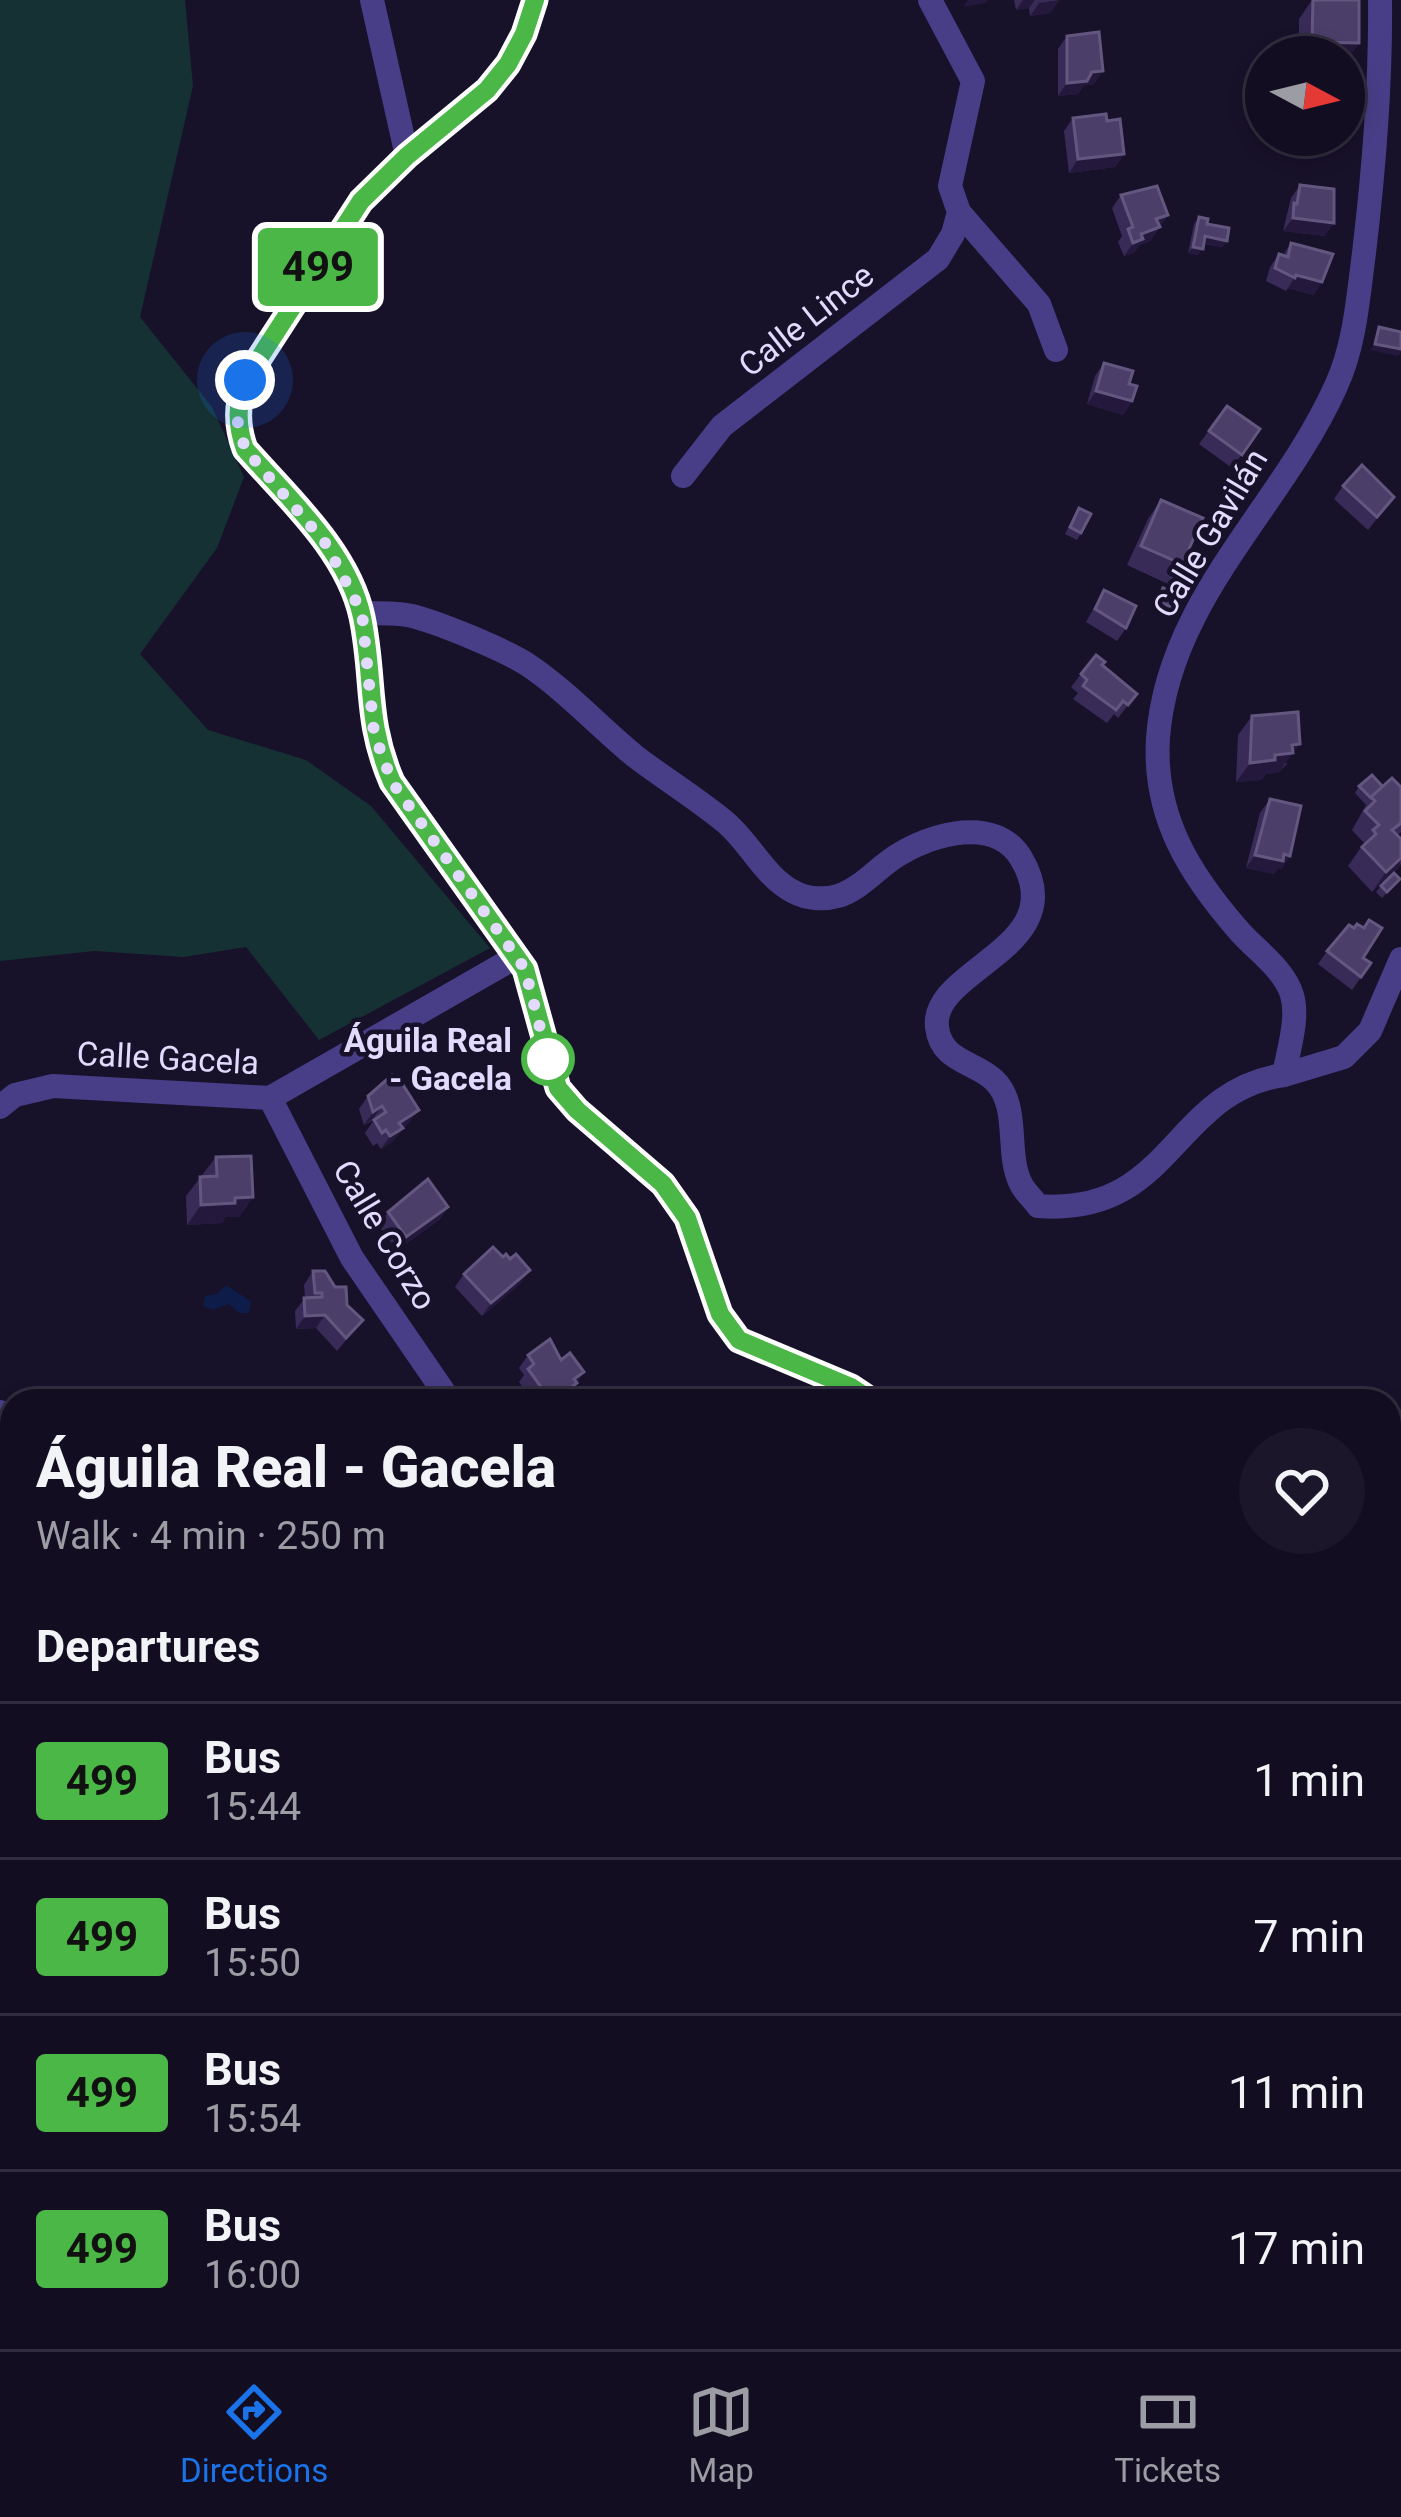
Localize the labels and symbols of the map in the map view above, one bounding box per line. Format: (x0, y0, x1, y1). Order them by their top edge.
north arrow (1245, 36, 1365, 156)
line badge: 499 (249, 228, 387, 306)
street label: Calle Lince (731, 255, 881, 385)
your location (215, 350, 275, 410)
street label: Calle Gavilán (1144, 442, 1276, 624)
place label: Águila Real - Gacela (344, 1021, 512, 1098)
street label: Calle Gacela (76, 1034, 260, 1082)
marker: Águila Real - Gacela (523, 1034, 573, 1084)
street label: Calle Corzo (325, 1153, 445, 1317)

